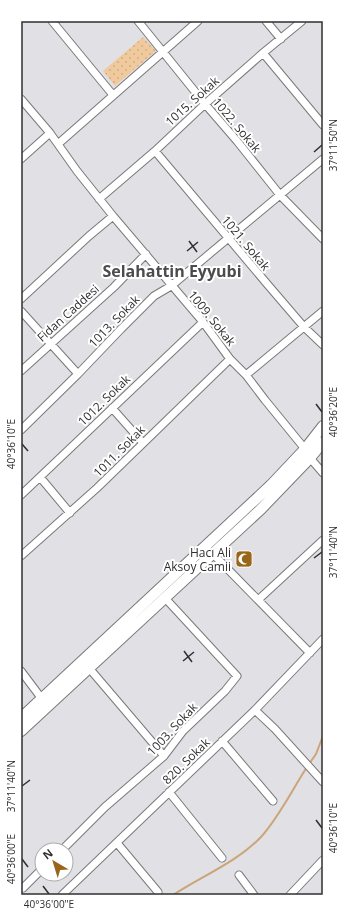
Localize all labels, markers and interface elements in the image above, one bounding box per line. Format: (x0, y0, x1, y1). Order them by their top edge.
street label: 1015. Sokak (161, 72, 223, 130)
street label: 1022. Sokak (209, 94, 265, 157)
text: 37°11'50"N (326, 119, 340, 171)
street label: 1021. Sokak (218, 212, 274, 275)
district label: Selahattin Eyyubi (102, 260, 242, 282)
street label: Fidan Caddesi (33, 281, 103, 345)
street label: 1009. Sokak (184, 287, 240, 350)
street label: 1013. Sokak (85, 291, 144, 351)
street label: 1012. Sokak (74, 370, 134, 429)
text: 40°36'20"E (326, 387, 340, 437)
text: 40°36'10"E (4, 419, 18, 469)
street label: 1011. Sokak (89, 421, 149, 481)
text: 37°11'40"N (326, 526, 340, 578)
place label: Hacı Ali Aksoy Camii (164, 544, 231, 575)
mosque icon: Hacı Ali Aksoy Camii (234, 549, 254, 569)
street label: 1003. Sokak (143, 698, 201, 759)
street label: 820. Sokak (159, 734, 214, 788)
text: 37°11'40"N (4, 760, 18, 812)
text: 40°36'10"E (326, 803, 340, 853)
text: 40°36'00"E (4, 834, 18, 884)
north arrow (34, 842, 74, 882)
text: N (39, 845, 56, 862)
text: 40°36'00"E (24, 897, 74, 911)

